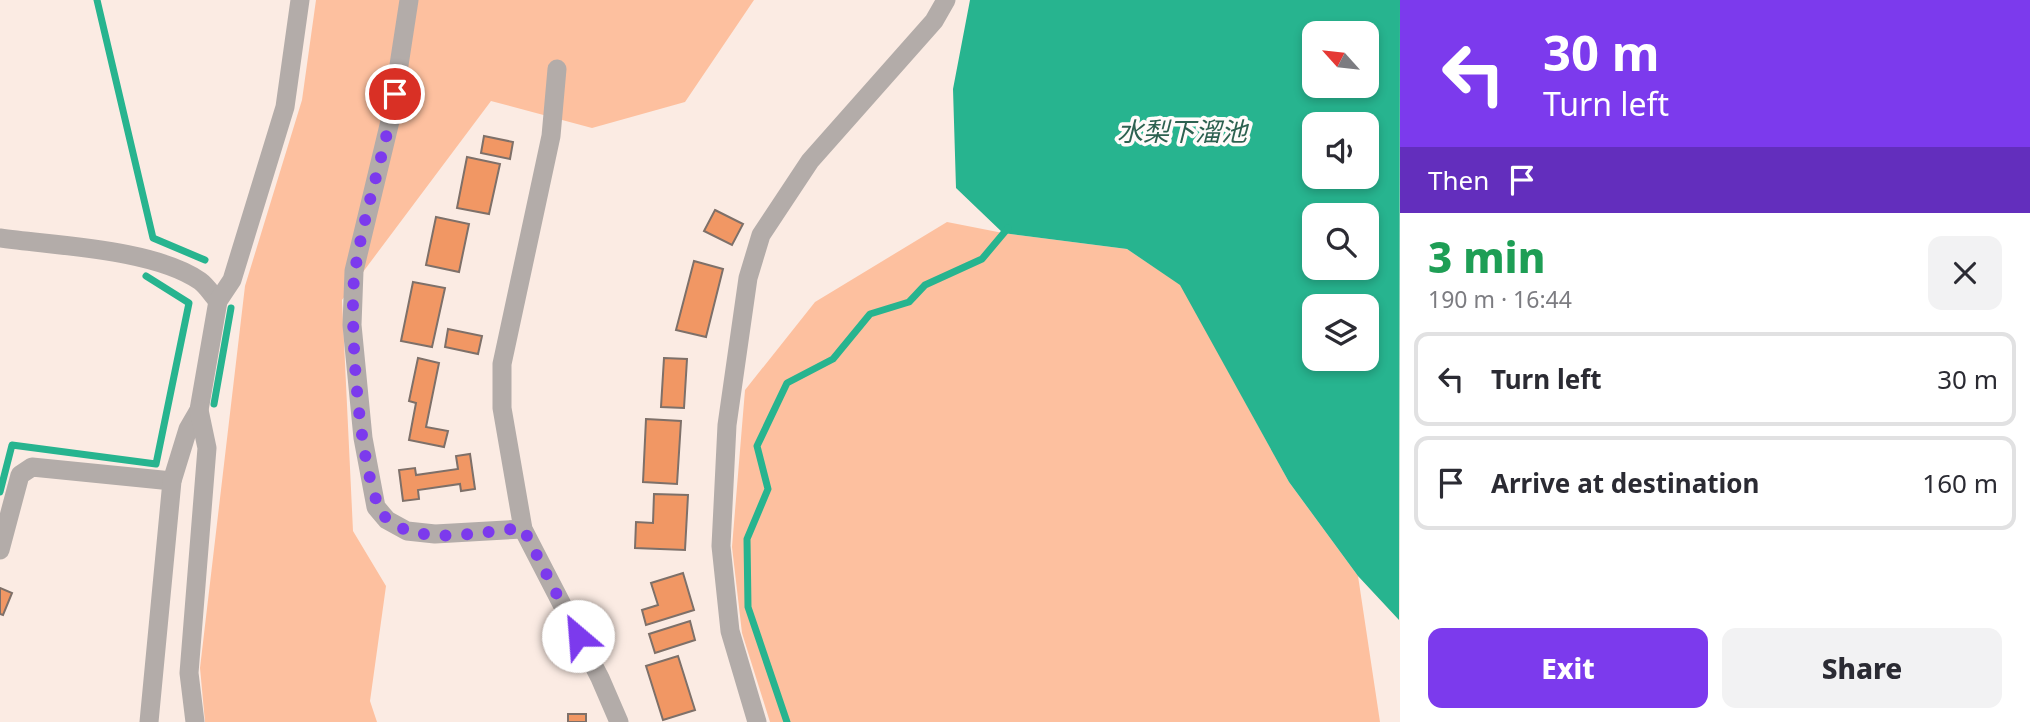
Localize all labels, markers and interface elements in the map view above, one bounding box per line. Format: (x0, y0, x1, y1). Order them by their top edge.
text: 30 m (1543, 19, 1660, 85)
north arrow (1302, 21, 1379, 98)
map controls (1302, 21, 1379, 371)
icon: left (1428, 28, 1519, 119)
pin (365, 64, 425, 124)
icon: arrive (376, 75, 414, 113)
text: Turn left (1543, 82, 1669, 125)
button: sound (1302, 112, 1379, 189)
water label: 水梨下溜池 (1117, 113, 1250, 149)
icon: arrive (1503, 161, 1541, 199)
text: Then (1428, 162, 1489, 198)
button: search (1302, 203, 1379, 280)
text: 3 min (1428, 228, 1545, 285)
button: close (1928, 236, 2002, 310)
text: 190 m · 16:44 (1428, 283, 1572, 315)
button: layers (1302, 294, 1379, 371)
icon: left (1432, 360, 1470, 398)
text: Turn left (1491, 361, 1602, 397)
text: 30 m (1937, 361, 1998, 397)
icon: arrive (1432, 464, 1470, 502)
text: Arrive at destination (1491, 465, 1760, 501)
text: 160 m (1922, 465, 1998, 501)
position arrow (541, 599, 615, 673)
button: Exit (1428, 628, 1708, 708)
button: Share (1722, 628, 2002, 708)

